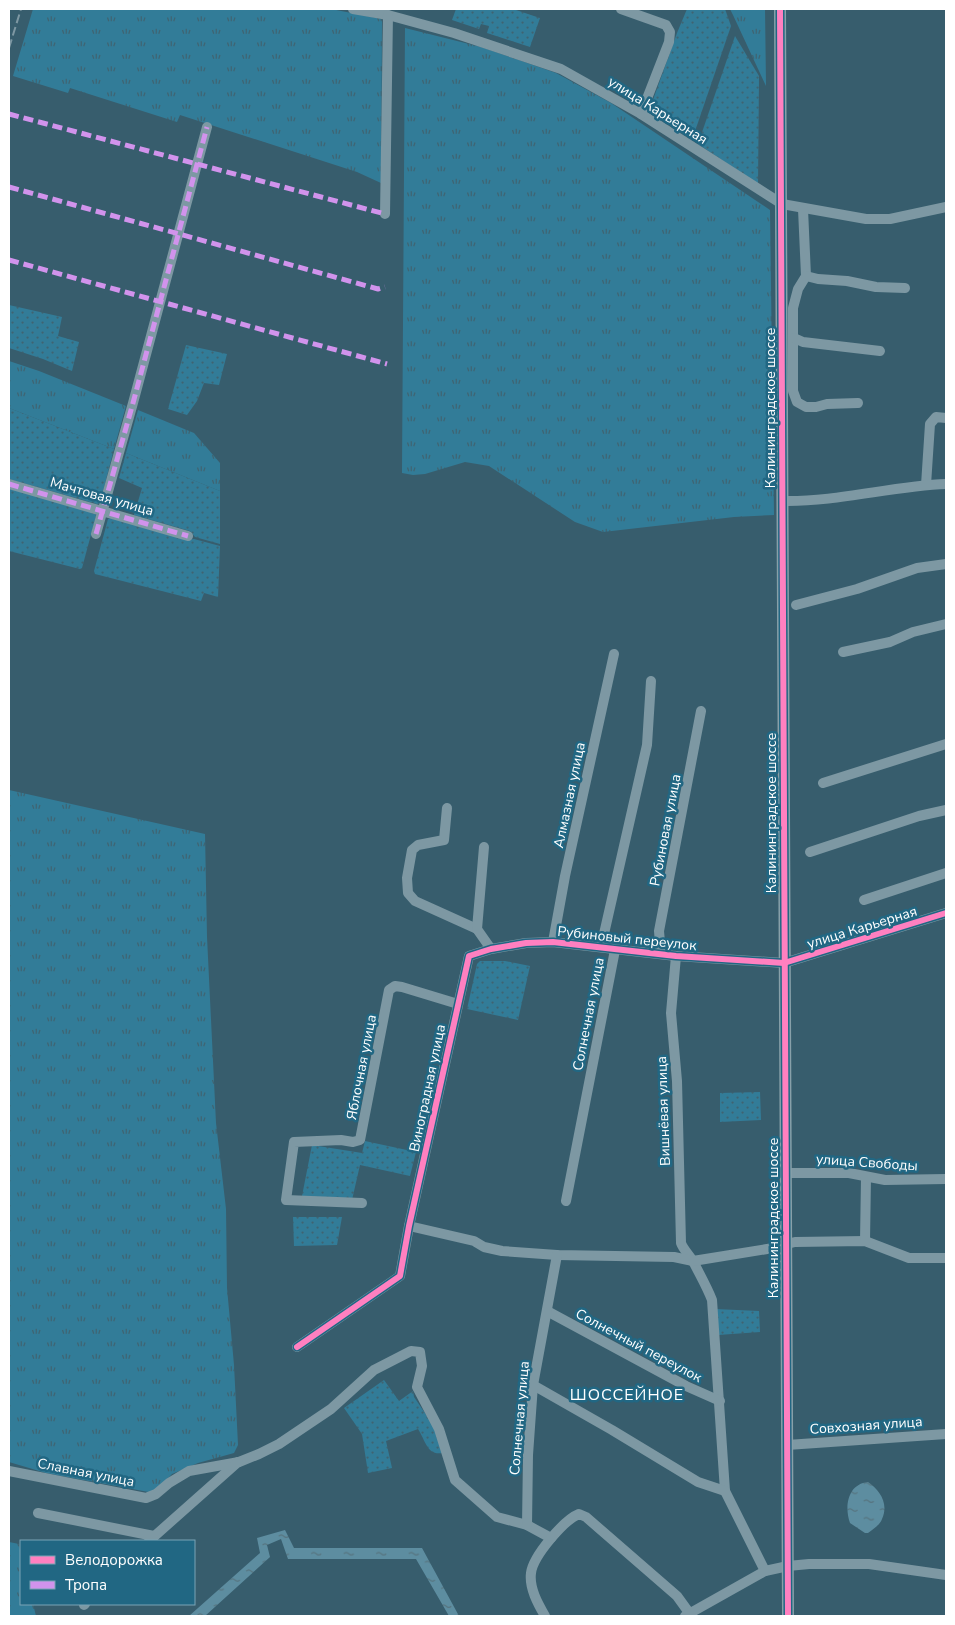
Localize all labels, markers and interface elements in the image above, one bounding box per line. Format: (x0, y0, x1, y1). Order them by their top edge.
street label: улица Карьерная (604, 72, 711, 149)
street label: Калининградское шоссе (761, 328, 780, 488)
street label: Мачтовая улица (48, 473, 156, 520)
street label: Калининградское шоссе (762, 733, 781, 893)
street label: Алмазная улица (549, 740, 590, 850)
street label: Рубиновая улица (645, 772, 686, 888)
street label: улица Карьерная (805, 902, 920, 953)
street label: Рубиновый переулок (556, 922, 698, 955)
street label: Солнечная улица (568, 956, 609, 1072)
street label: Яблочная улица (342, 1013, 381, 1121)
street label: Виноградная улица (405, 1023, 450, 1154)
street label: Вишнёвая улица (652, 1056, 675, 1166)
street label: Калининградское шоссе (764, 1138, 783, 1298)
street label: улица Свободы (815, 1149, 919, 1176)
street label: Солнечный переулок (572, 1304, 706, 1387)
street label: Солнечная улица (505, 1360, 534, 1476)
district label: ШОССЕЙНОЕ (570, 1384, 684, 1406)
street label: Совхозная улица (809, 1412, 923, 1439)
street label: Славная улица (36, 1454, 136, 1491)
legend (20, 1540, 195, 1605)
text: Велодорожка (65, 1550, 163, 1570)
text: Тропа (65, 1575, 107, 1595)

